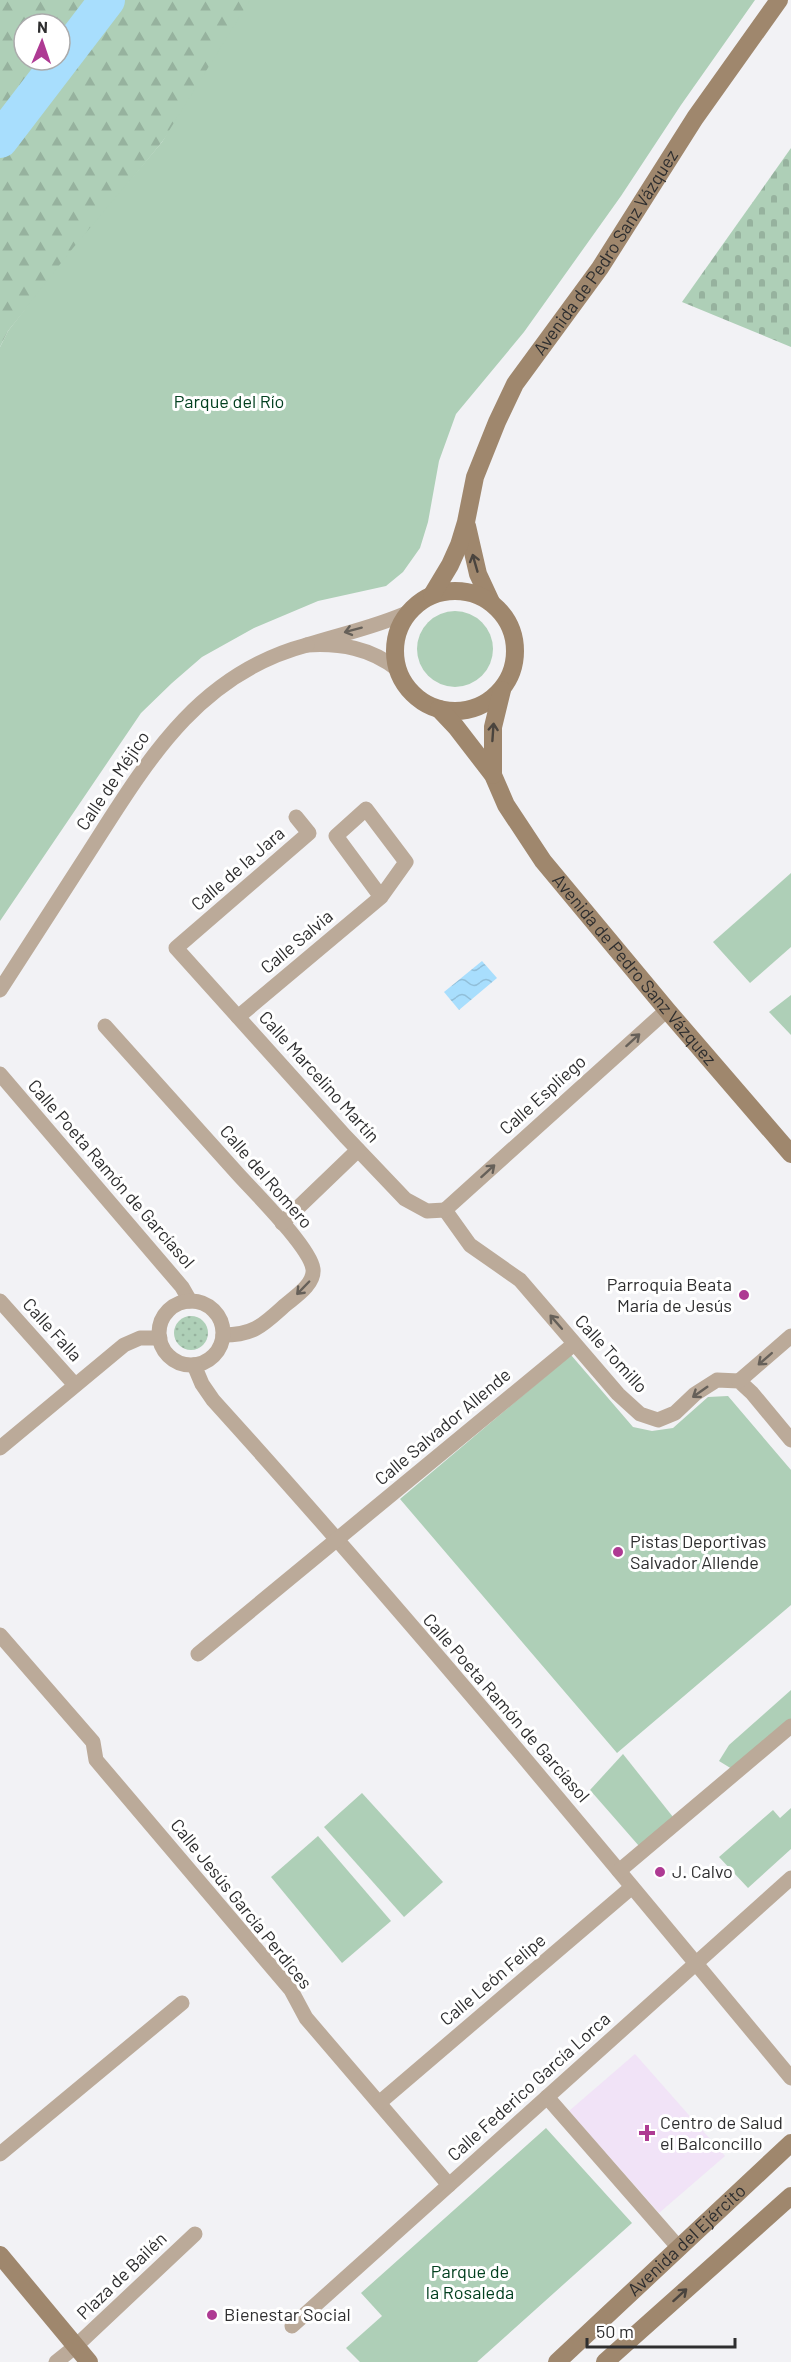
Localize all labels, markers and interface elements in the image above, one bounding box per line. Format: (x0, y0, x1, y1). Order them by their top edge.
north arrow (12, 12, 72, 72)
text: N (37, 17, 48, 36)
street label: Avenida de Pedro Sanz Vázquez (528, 145, 682, 359)
park label: Parque del Río (174, 390, 284, 412)
one-way arrow (469, 554, 480, 573)
one-way arrow (344, 625, 363, 637)
one-way arrow (488, 722, 499, 742)
street label: Calle de Méjico (71, 727, 153, 834)
street label: Calle de la Jara (186, 822, 289, 915)
street label: Avenida de Pedro Sanz Vázquez (548, 869, 721, 1069)
street label: Calle Salvia (256, 905, 337, 978)
street label: Calle Marcelino Martín (255, 1006, 385, 1147)
one-way arrow (625, 1033, 640, 1047)
street label: Calle Espliego (495, 1050, 590, 1139)
street label: Calle Poeta Ramón de Garcíasol (24, 1074, 200, 1272)
street label: Calle del Romero (216, 1120, 318, 1233)
one-way arrow (481, 1164, 496, 1178)
place label: Parroquia Beata María de Jesús (607, 1273, 732, 1316)
one-way arrow (295, 1281, 310, 1296)
marker: Parroquia Beata María de Jesús (737, 1288, 751, 1302)
street label: Calle Falla (19, 1293, 87, 1366)
street label: Calle Tomillo (571, 1310, 653, 1397)
one-way arrow (549, 1314, 562, 1330)
one-way arrow (757, 1352, 773, 1365)
street label: Calle Salvador Allende (370, 1363, 515, 1489)
one-way arrow (692, 1386, 708, 1398)
place label: Pistas Deportivas Salvador Allende (630, 1530, 766, 1573)
marker: Pistas Deportivas Salvador Allende (611, 1545, 625, 1559)
street label: Calle Poeta Ramón de Garcíasol (419, 1608, 595, 1806)
street label: Calle Jesús García Perdices (166, 1814, 317, 1993)
place label: J. Calvo (672, 1860, 733, 1882)
marker: J. Calvo (653, 1865, 667, 1879)
street label: Calle León Felipe (435, 1929, 550, 2030)
street label: Calle Federico García Lorca (442, 2007, 614, 2165)
place label: Centro de Salud el Balconcillo (660, 2111, 783, 2154)
marker: Centro de Salud el Balconcillo (638, 2124, 656, 2142)
street label: Avenida del Ejército (623, 2179, 750, 2300)
street label: Plaza de Bailén (72, 2227, 171, 2324)
park label: Parque de la Rosaleda (426, 2260, 514, 2303)
one-way arrow (672, 2288, 687, 2302)
place label: Bienestar Social (224, 2303, 351, 2325)
marker: Bienestar Social (205, 2308, 219, 2322)
scale bar (587, 2311, 736, 2349)
text: 50 m (596, 2320, 634, 2342)

